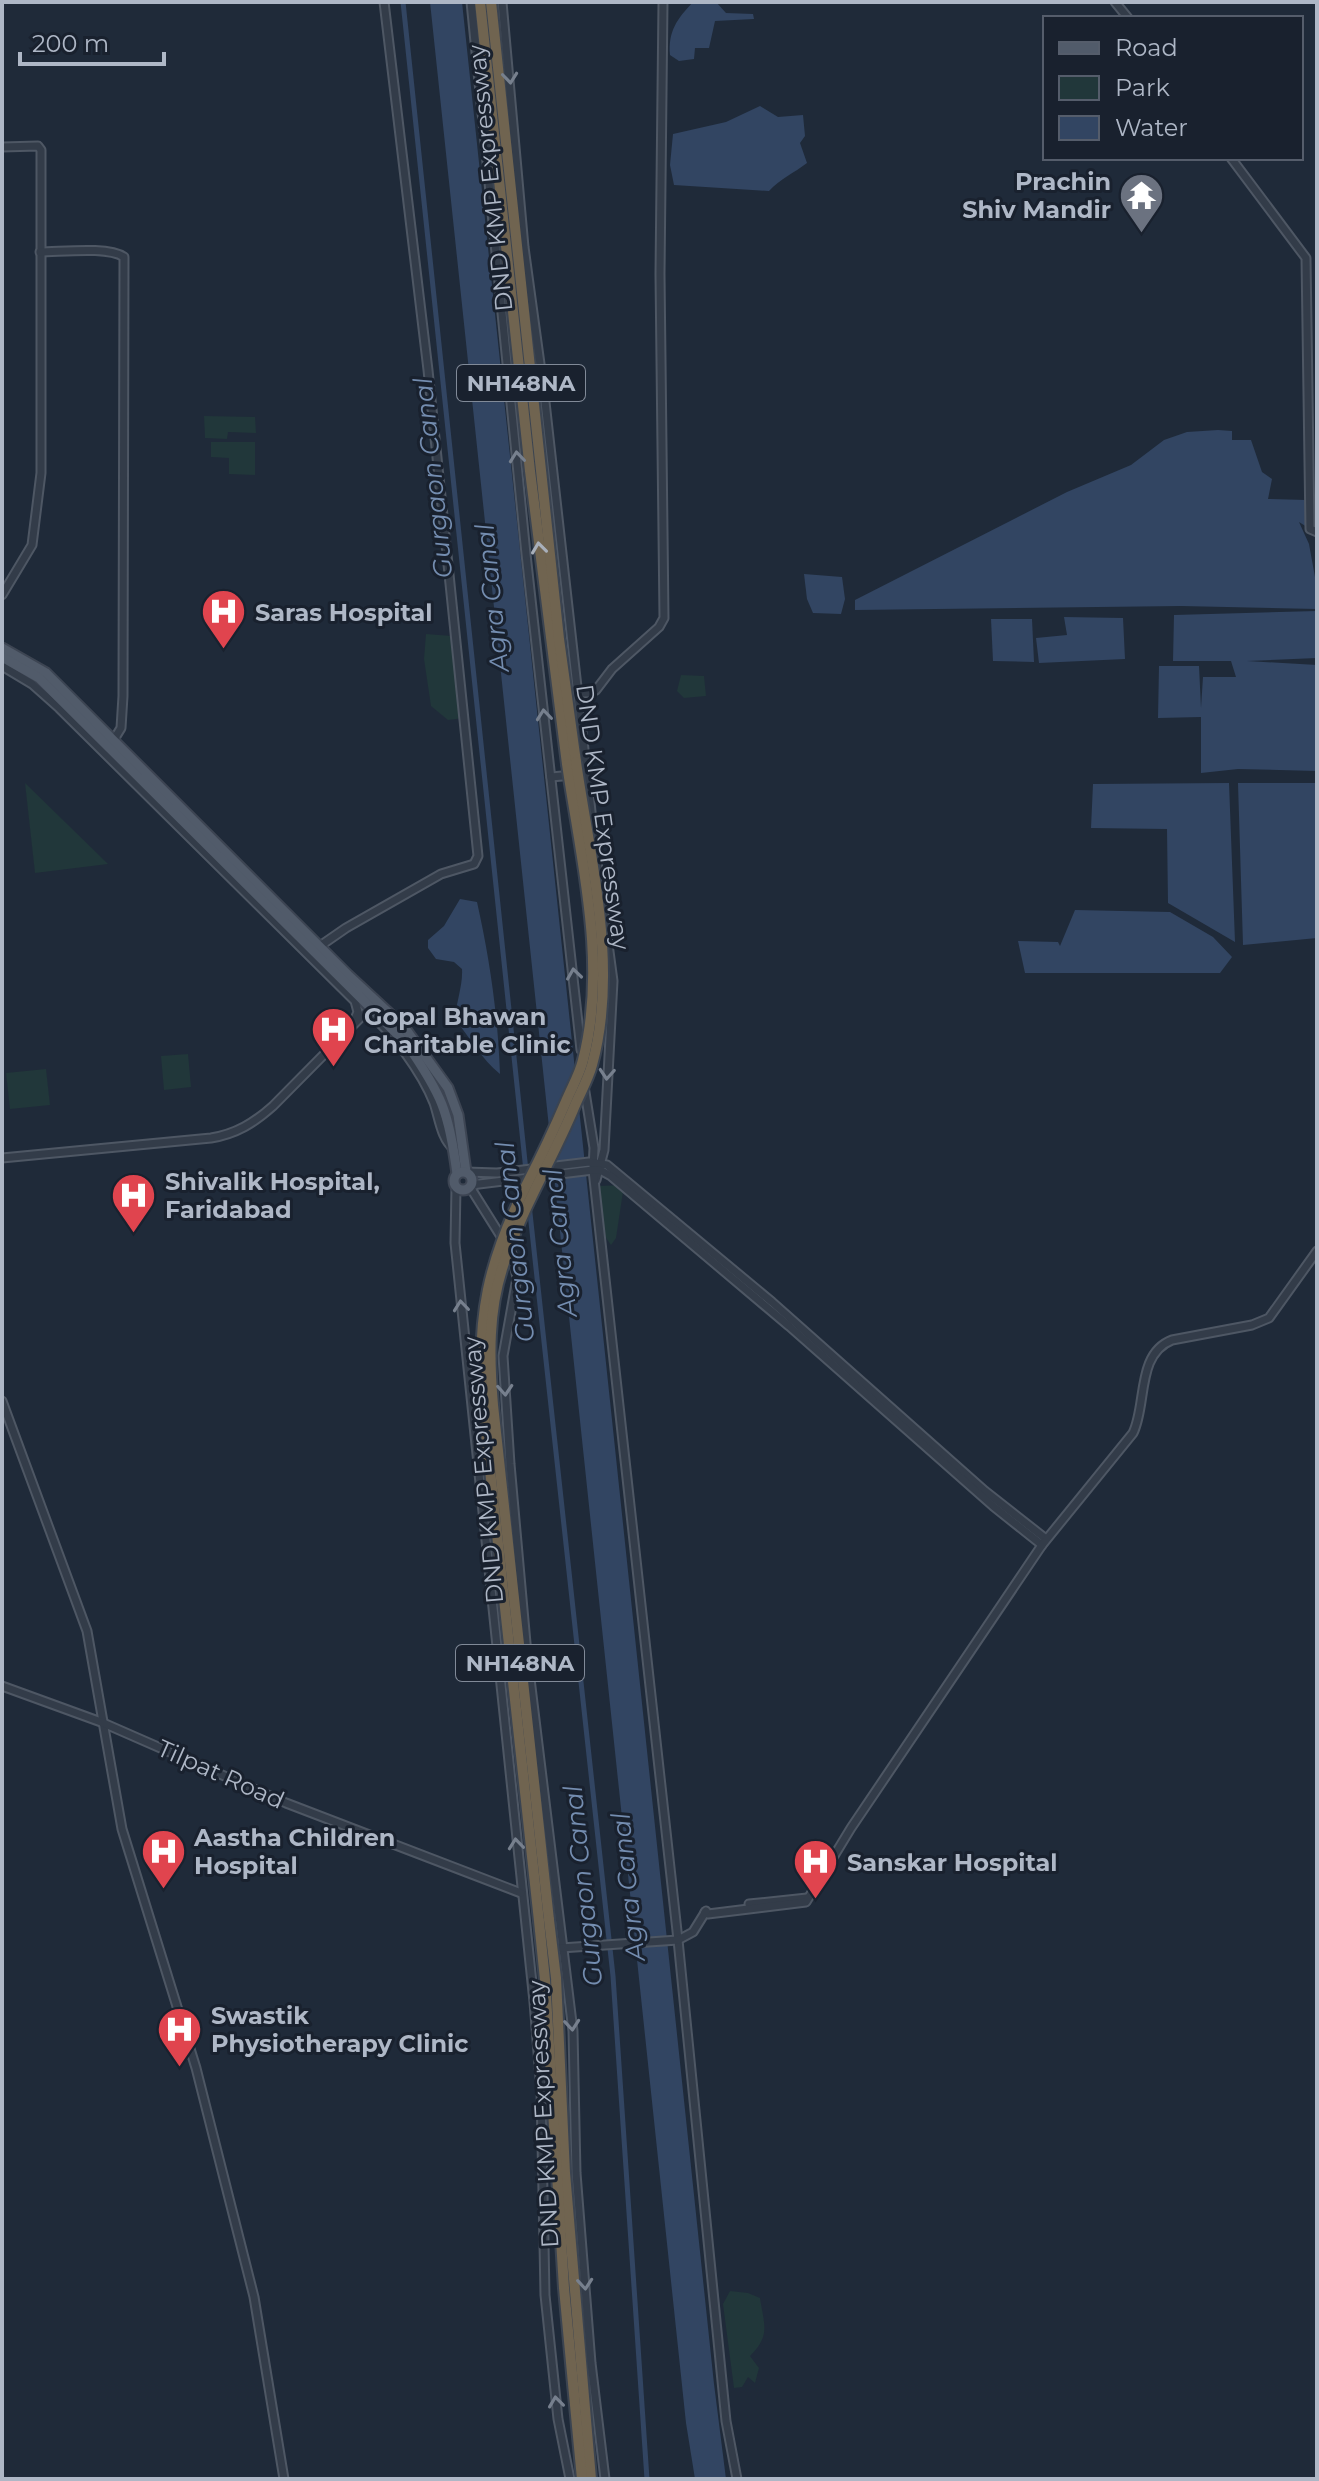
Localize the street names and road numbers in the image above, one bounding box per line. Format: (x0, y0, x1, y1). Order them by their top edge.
street label: DND KMP Expressway (462, 43, 518, 313)
road number: NH148NA (457, 365, 585, 401)
street label: DND KMP Expressway (570, 682, 636, 952)
street label: DND KMP Expressway (457, 1335, 509, 1605)
road number: NH148NA (456, 1645, 584, 1681)
street label: Tilpat Road (153, 1733, 289, 1815)
street label: DND KMP Expressway (522, 1979, 564, 2249)

